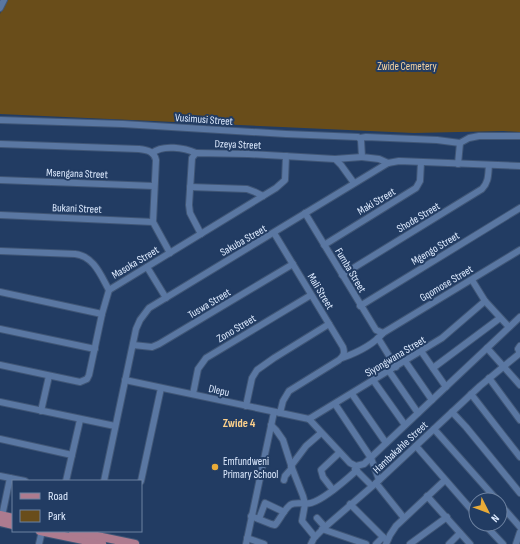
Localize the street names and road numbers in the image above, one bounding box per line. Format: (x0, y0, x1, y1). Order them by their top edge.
street label: Vusimusi Street (175, 111, 234, 128)
street label: Dzeya Street (214, 137, 262, 152)
street label: Msengana Street (46, 166, 109, 181)
street label: Maki Street (355, 185, 398, 218)
street label: Shode Street (394, 199, 443, 235)
street label: Bukani Street (52, 201, 103, 216)
street label: Sakuba Street (218, 222, 269, 259)
street label: Mgengo Street (409, 229, 462, 268)
street label: Masoka Street (109, 243, 162, 282)
street label: Fumba Street (332, 246, 369, 295)
street label: Gqomose Street (417, 262, 476, 304)
street label: Mali Street (305, 271, 337, 312)
street label: Tuswa Street (186, 285, 233, 321)
street label: Zono Street (214, 311, 259, 345)
street label: Siyongwana Street (362, 333, 429, 380)
street label: Dlepu (207, 382, 231, 399)
street label: Hambakahle Street (370, 418, 431, 476)

